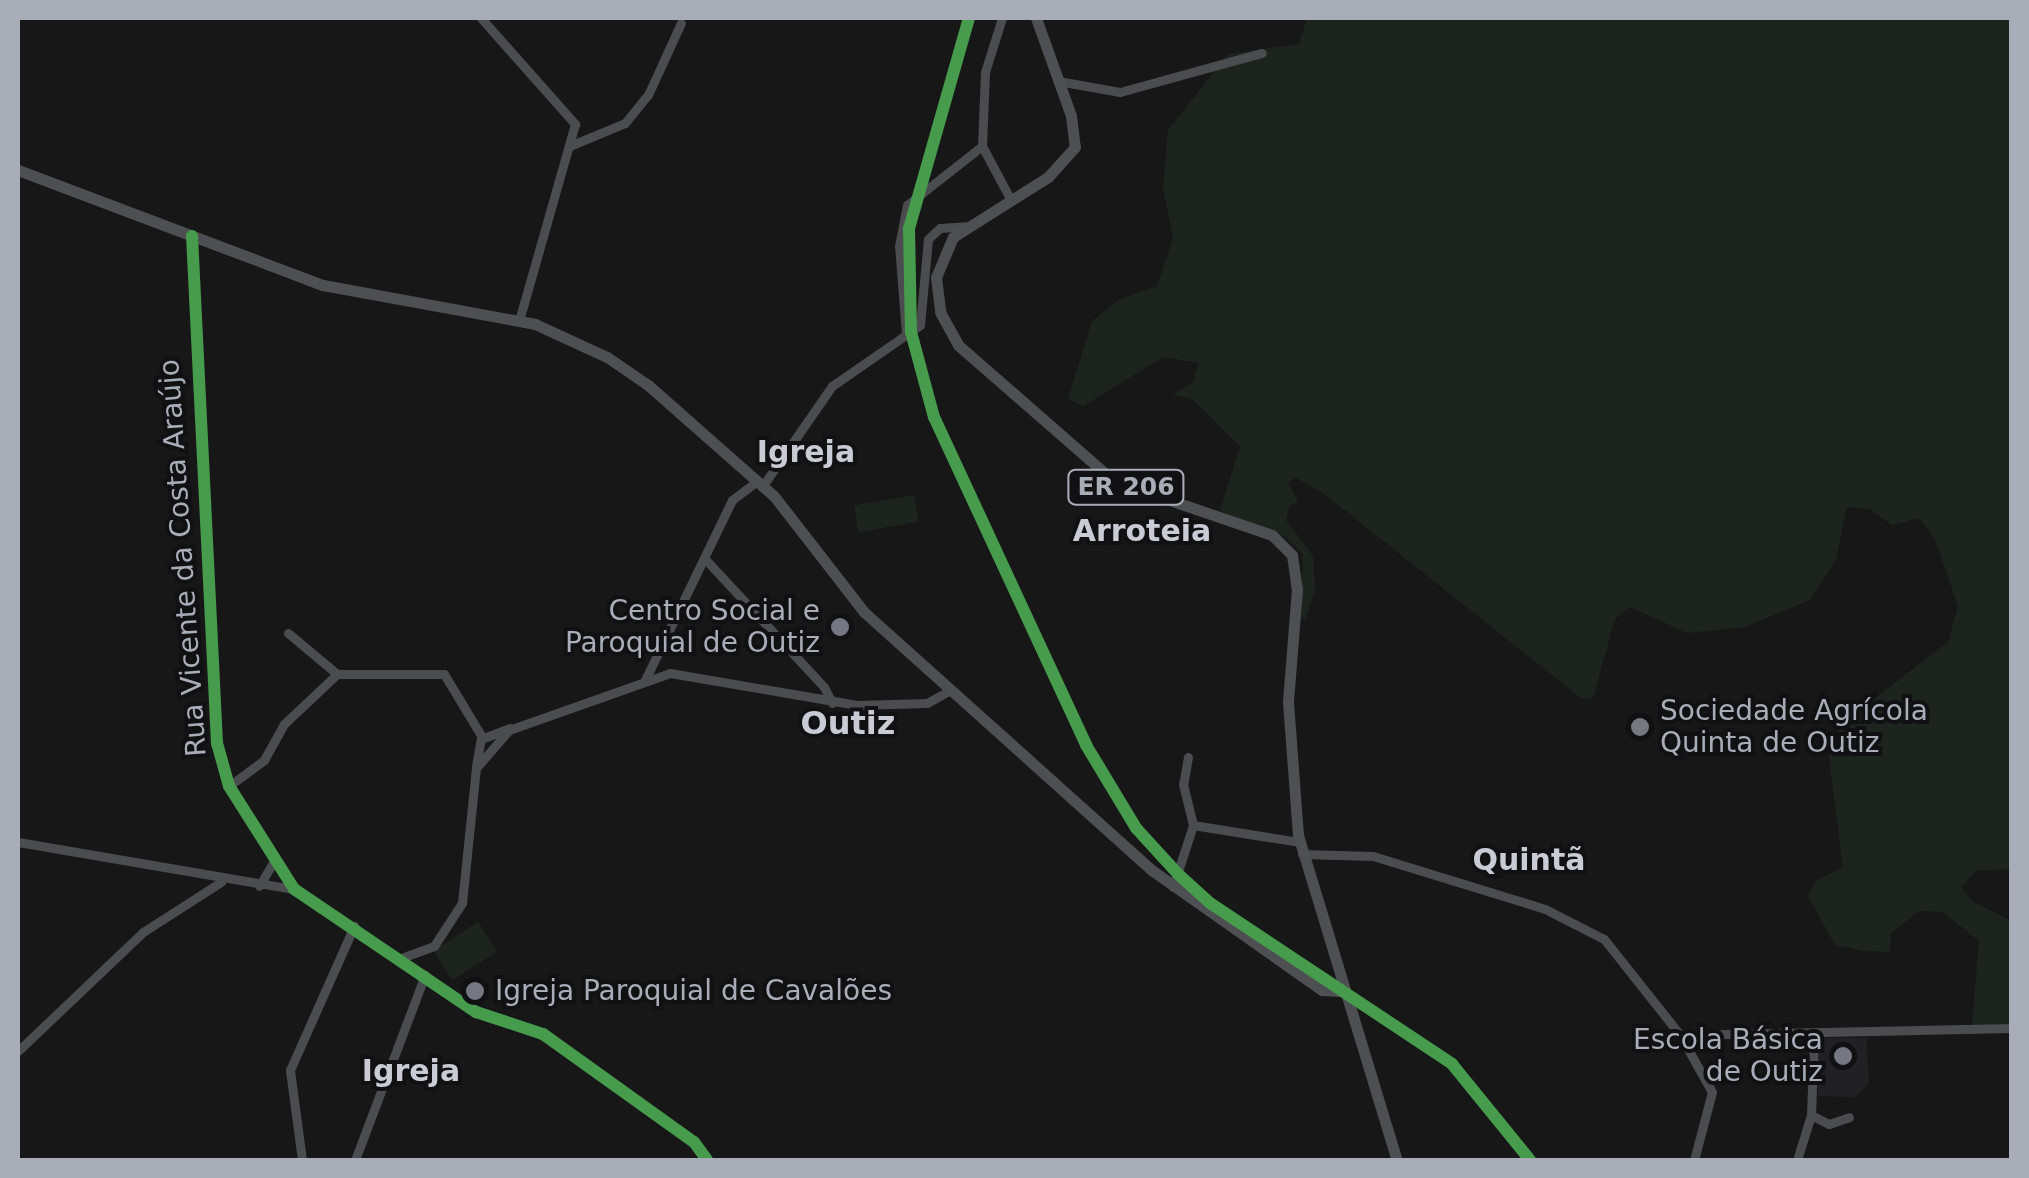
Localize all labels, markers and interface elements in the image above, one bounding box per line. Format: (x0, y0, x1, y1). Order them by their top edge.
street label: Rua Vicente da Costa Araújo (152, 358, 214, 758)
district label: Igreja (757, 434, 855, 470)
road number: ER 206 (1066, 467, 1186, 507)
district label: Arroteia (1073, 513, 1211, 549)
place label: Centro Social e Paroquial de Outiz (565, 594, 820, 660)
marker: Centro Social e Paroquial de Outiz (829, 616, 851, 638)
place label: Sociedade Agrícola Quinta de Outiz (1660, 694, 1928, 760)
district label: Outiz (801, 704, 895, 742)
marker: Sociedade Agrícola Quinta de Outiz (1629, 716, 1651, 738)
district label: Quintã (1472, 842, 1586, 878)
place label: Igreja Paroquial de Cavalões (495, 974, 892, 1008)
marker: Igreja Paroquial de Cavalões (464, 980, 486, 1002)
place label: Escola Básica de Outiz (1633, 1023, 1823, 1089)
marker: Escola Básica de Outiz (1832, 1045, 1854, 1067)
district label: Igreja (362, 1053, 460, 1089)

